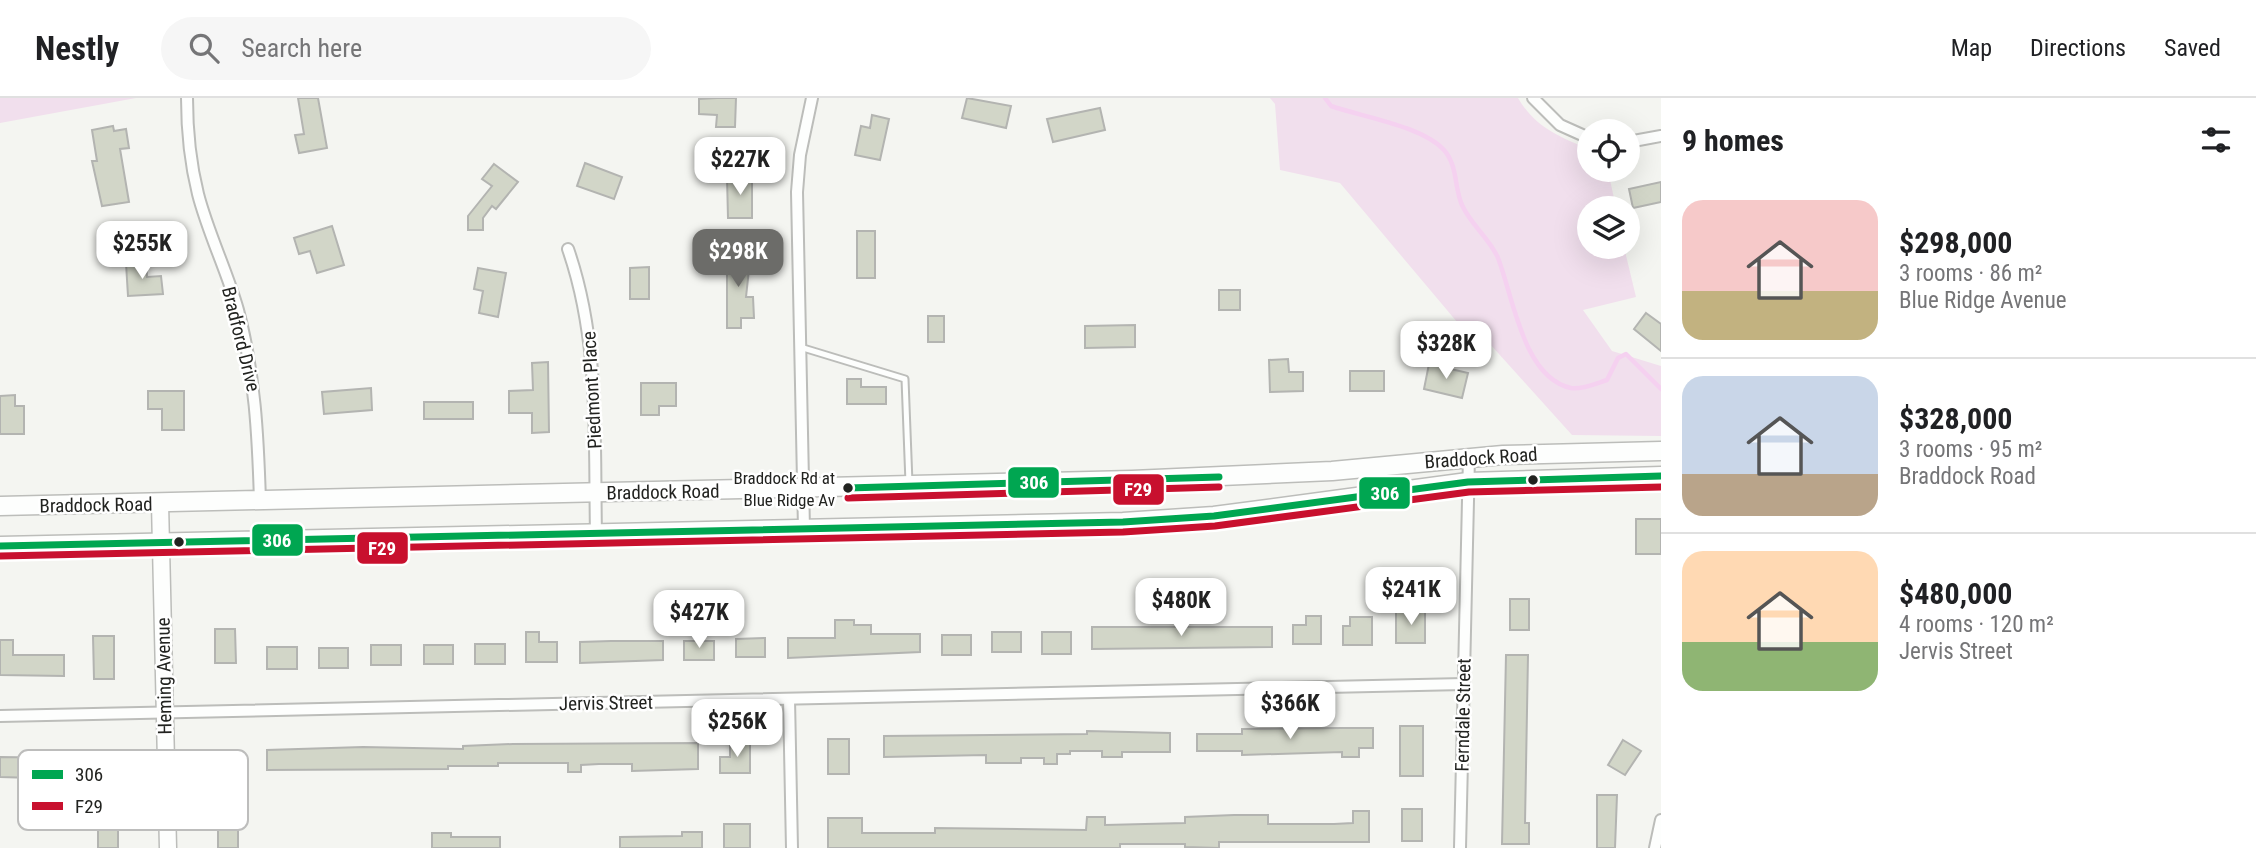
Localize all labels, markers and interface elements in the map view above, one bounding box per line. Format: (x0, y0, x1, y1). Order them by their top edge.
search box (161, 17, 651, 80)
text: Nestly (35, 29, 119, 68)
icon: search (185, 29, 223, 67)
text: Search here (241, 33, 362, 63)
text: Map (1951, 34, 1992, 62)
text: Directions (2030, 34, 2126, 62)
text: Saved (2164, 34, 2221, 62)
map controls (1577, 119, 1640, 259)
button: locate (1577, 119, 1640, 182)
icon: filters (2197, 121, 2235, 159)
text: 9 homes (1682, 123, 1784, 158)
pin: $227K (691, 138, 789, 197)
text: $227K (710, 146, 770, 173)
button: layers (1577, 196, 1640, 259)
pin: $255K (93, 222, 191, 281)
text: $298,000 (1899, 225, 2012, 260)
icon: home (1738, 228, 1822, 312)
text: $255K (112, 230, 172, 257)
pin: $298K (689, 230, 787, 289)
text: $298K (708, 238, 768, 265)
text: 3 rooms · 86 m² (1899, 260, 2042, 287)
street label: Bradford Drive (217, 284, 265, 394)
text: Blue Ridge Avenue (1899, 287, 2067, 314)
pin: $328K (1397, 322, 1495, 381)
street label: Piedmont Place (577, 330, 607, 449)
text: $328K (1416, 330, 1476, 357)
text: $328,000 (1899, 401, 2012, 436)
icon: home (1738, 404, 1822, 488)
text: 3 rooms · 95 m² (1899, 436, 2042, 463)
street label: Braddock Road (1424, 443, 1538, 473)
text: Braddock Road (1899, 463, 2036, 490)
line badge: 306 (1007, 466, 1060, 499)
place label: Braddock Rd at Blue Ridge Av (733, 468, 835, 510)
text: 306 (1020, 471, 1048, 494)
line badge: F29 (1112, 473, 1165, 506)
unlabelled marker (1526, 473, 1540, 487)
line badge: 306 (1358, 476, 1411, 510)
text: F29 (1124, 478, 1152, 501)
street label: Braddock Road (606, 480, 720, 504)
marker: Braddock Rd at Blue Ridge Av (841, 481, 855, 495)
text: 306 (1371, 482, 1399, 505)
street label: Braddock Road (39, 493, 153, 517)
line badge: 306 (251, 523, 304, 557)
text: 306 (263, 529, 291, 552)
line badge: F29 (356, 531, 409, 565)
unlabelled marker (172, 535, 186, 549)
text: F29 (368, 537, 396, 560)
pin: $241K (1362, 568, 1460, 627)
text: $241K (1381, 576, 1441, 603)
text: $480,000 (1899, 576, 2012, 611)
pin: $480K (1132, 578, 1230, 638)
icon: home (1738, 579, 1822, 663)
text: $480K (1151, 587, 1211, 614)
pin: $427K (650, 590, 748, 650)
text: $427K (669, 599, 729, 626)
text: 4 rooms · 120 m² (1899, 611, 2054, 638)
street label: Heming Avenue (151, 617, 177, 735)
text: Jervis Street (1899, 638, 2013, 665)
street label: Ferndale Street (1451, 658, 1475, 772)
pin: $366K (1241, 682, 1339, 741)
text: $366K (1260, 690, 1320, 717)
street label: Jervis Street (559, 691, 653, 715)
pin: $256K (688, 700, 786, 759)
text: $256K (707, 708, 767, 735)
legend (18, 750, 248, 830)
text: 306 (75, 763, 103, 786)
text: F29 (75, 795, 103, 818)

